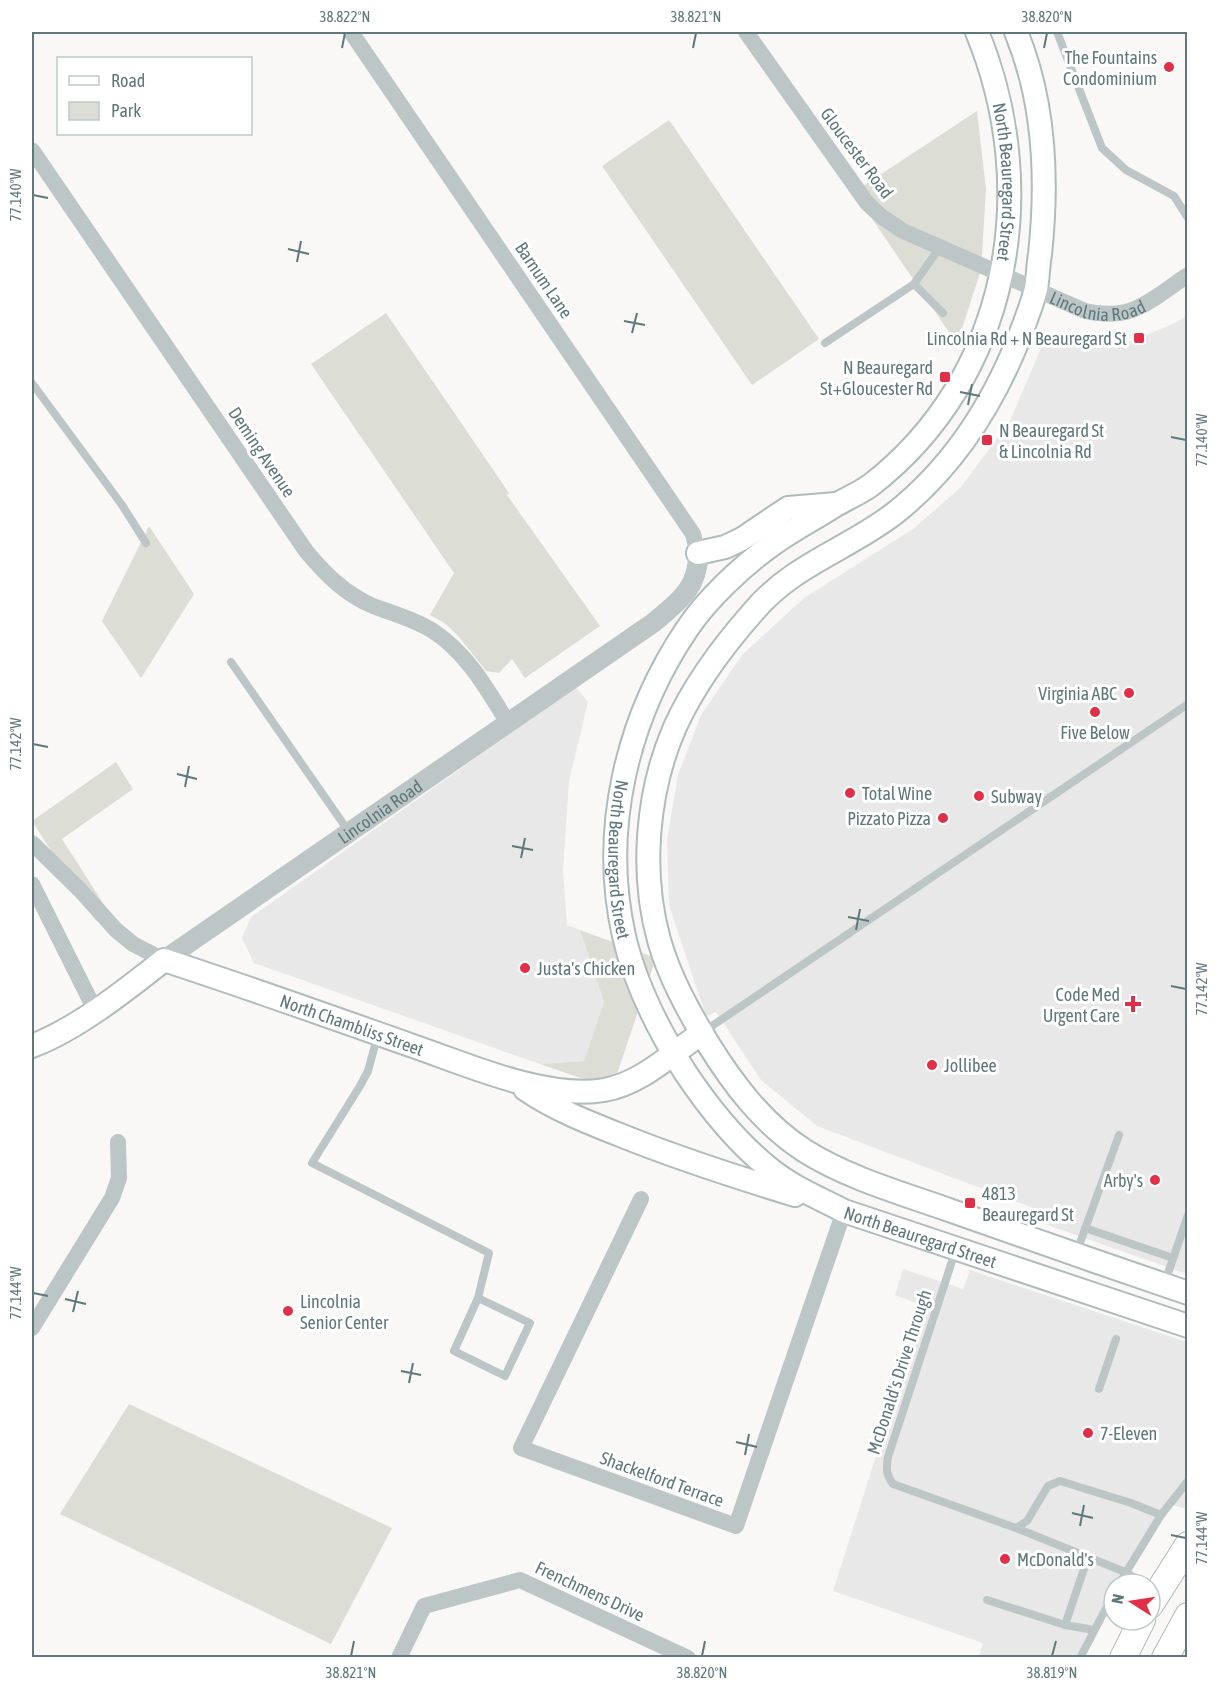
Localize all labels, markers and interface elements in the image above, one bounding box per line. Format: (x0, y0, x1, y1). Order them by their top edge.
text: 38.822°N (320, 8, 370, 25)
text: 38.821°N (671, 8, 721, 25)
text: 38.820°N (1022, 8, 1072, 25)
place label: The Fountains Condominium (1063, 47, 1157, 89)
legend (57, 57, 252, 135)
marker: The Fountains Condominium (1162, 60, 1176, 74)
text: Road (111, 70, 145, 91)
text: Park (111, 100, 141, 121)
street label: North Beauregard Street (989, 101, 1020, 263)
street label: Gloucester Road (816, 104, 898, 202)
text: 77.140°W (7, 168, 24, 221)
street label: Barnum Lane (511, 238, 577, 322)
street label: Lincolnia Road (1047, 287, 1149, 324)
place label: Lincolnia Rd + N Beauregard St (927, 328, 1127, 349)
marker: Lincolnia Rd + N Beauregard St (1132, 331, 1146, 345)
place label: N Beauregard St+Gloucester Rd (820, 357, 933, 399)
marker: N Beauregard St+Gloucester Rd (938, 370, 952, 384)
street label: Deming Avenue (224, 403, 300, 501)
text: 77.140°W (1193, 413, 1210, 466)
place label: N Beauregard St & Lincolnia Rd (999, 420, 1104, 462)
marker: N Beauregard St & Lincolnia Rd (980, 433, 994, 447)
place label: Virginia ABC (1038, 683, 1117, 704)
marker: Virginia ABC (1122, 686, 1136, 700)
marker: Five Below (1088, 705, 1102, 719)
text: 77.142°W (7, 717, 24, 770)
place label: Five Below (1060, 722, 1130, 743)
street label: Lincolnia Road (333, 775, 426, 848)
street label: North Beauregard Street (605, 778, 635, 941)
place label: Total Wine (862, 783, 932, 804)
marker: Total Wine (843, 786, 857, 800)
place label: Subway (991, 786, 1042, 807)
marker: Subway (972, 789, 986, 803)
place label: Pizzato Pizza (847, 808, 931, 829)
marker: Pizzato Pizza (936, 811, 950, 825)
place label: Justa's Chicken (537, 958, 635, 979)
marker: Justa's Chicken (518, 961, 532, 975)
text: 77.142°W (1193, 962, 1210, 1015)
place label: Code Med Urgent Care (1043, 984, 1120, 1026)
street label: North Chambliss Street (277, 990, 427, 1059)
marker: Code Med Urgent Care (1124, 995, 1142, 1013)
place label: Jollibee (944, 1055, 997, 1076)
marker: Jollibee (925, 1058, 939, 1072)
place label: Arby's (1104, 1170, 1143, 1191)
marker: Arby's (1148, 1173, 1162, 1187)
place label: 4813 Beauregard St (982, 1183, 1074, 1225)
marker: 4813 Beauregard St (963, 1196, 977, 1210)
street label: North Beauregard Street (841, 1201, 999, 1272)
text: 77.144°W (7, 1266, 24, 1319)
street label: McDonald's Drive Through (862, 1287, 936, 1457)
place label: Lincolnia Senior Center (300, 1291, 389, 1333)
marker: Lincolnia Senior Center (281, 1304, 295, 1318)
place label: 7-Eleven (1100, 1423, 1157, 1444)
marker: 7-Eleven (1081, 1426, 1095, 1440)
street label: Shackelford Terrace (597, 1447, 727, 1511)
text: 77.144°W (1193, 1511, 1210, 1564)
place label: McDonald's (1017, 1549, 1094, 1570)
marker: McDonald's (998, 1552, 1012, 1566)
street label: Frenchmens Drive (532, 1557, 648, 1625)
north arrow (1102, 1572, 1162, 1632)
text: N (1108, 1592, 1127, 1605)
text: 38.821°N (326, 1664, 376, 1681)
text: 38.820°N (677, 1664, 727, 1681)
text: 38.819°N (1027, 1664, 1077, 1681)

